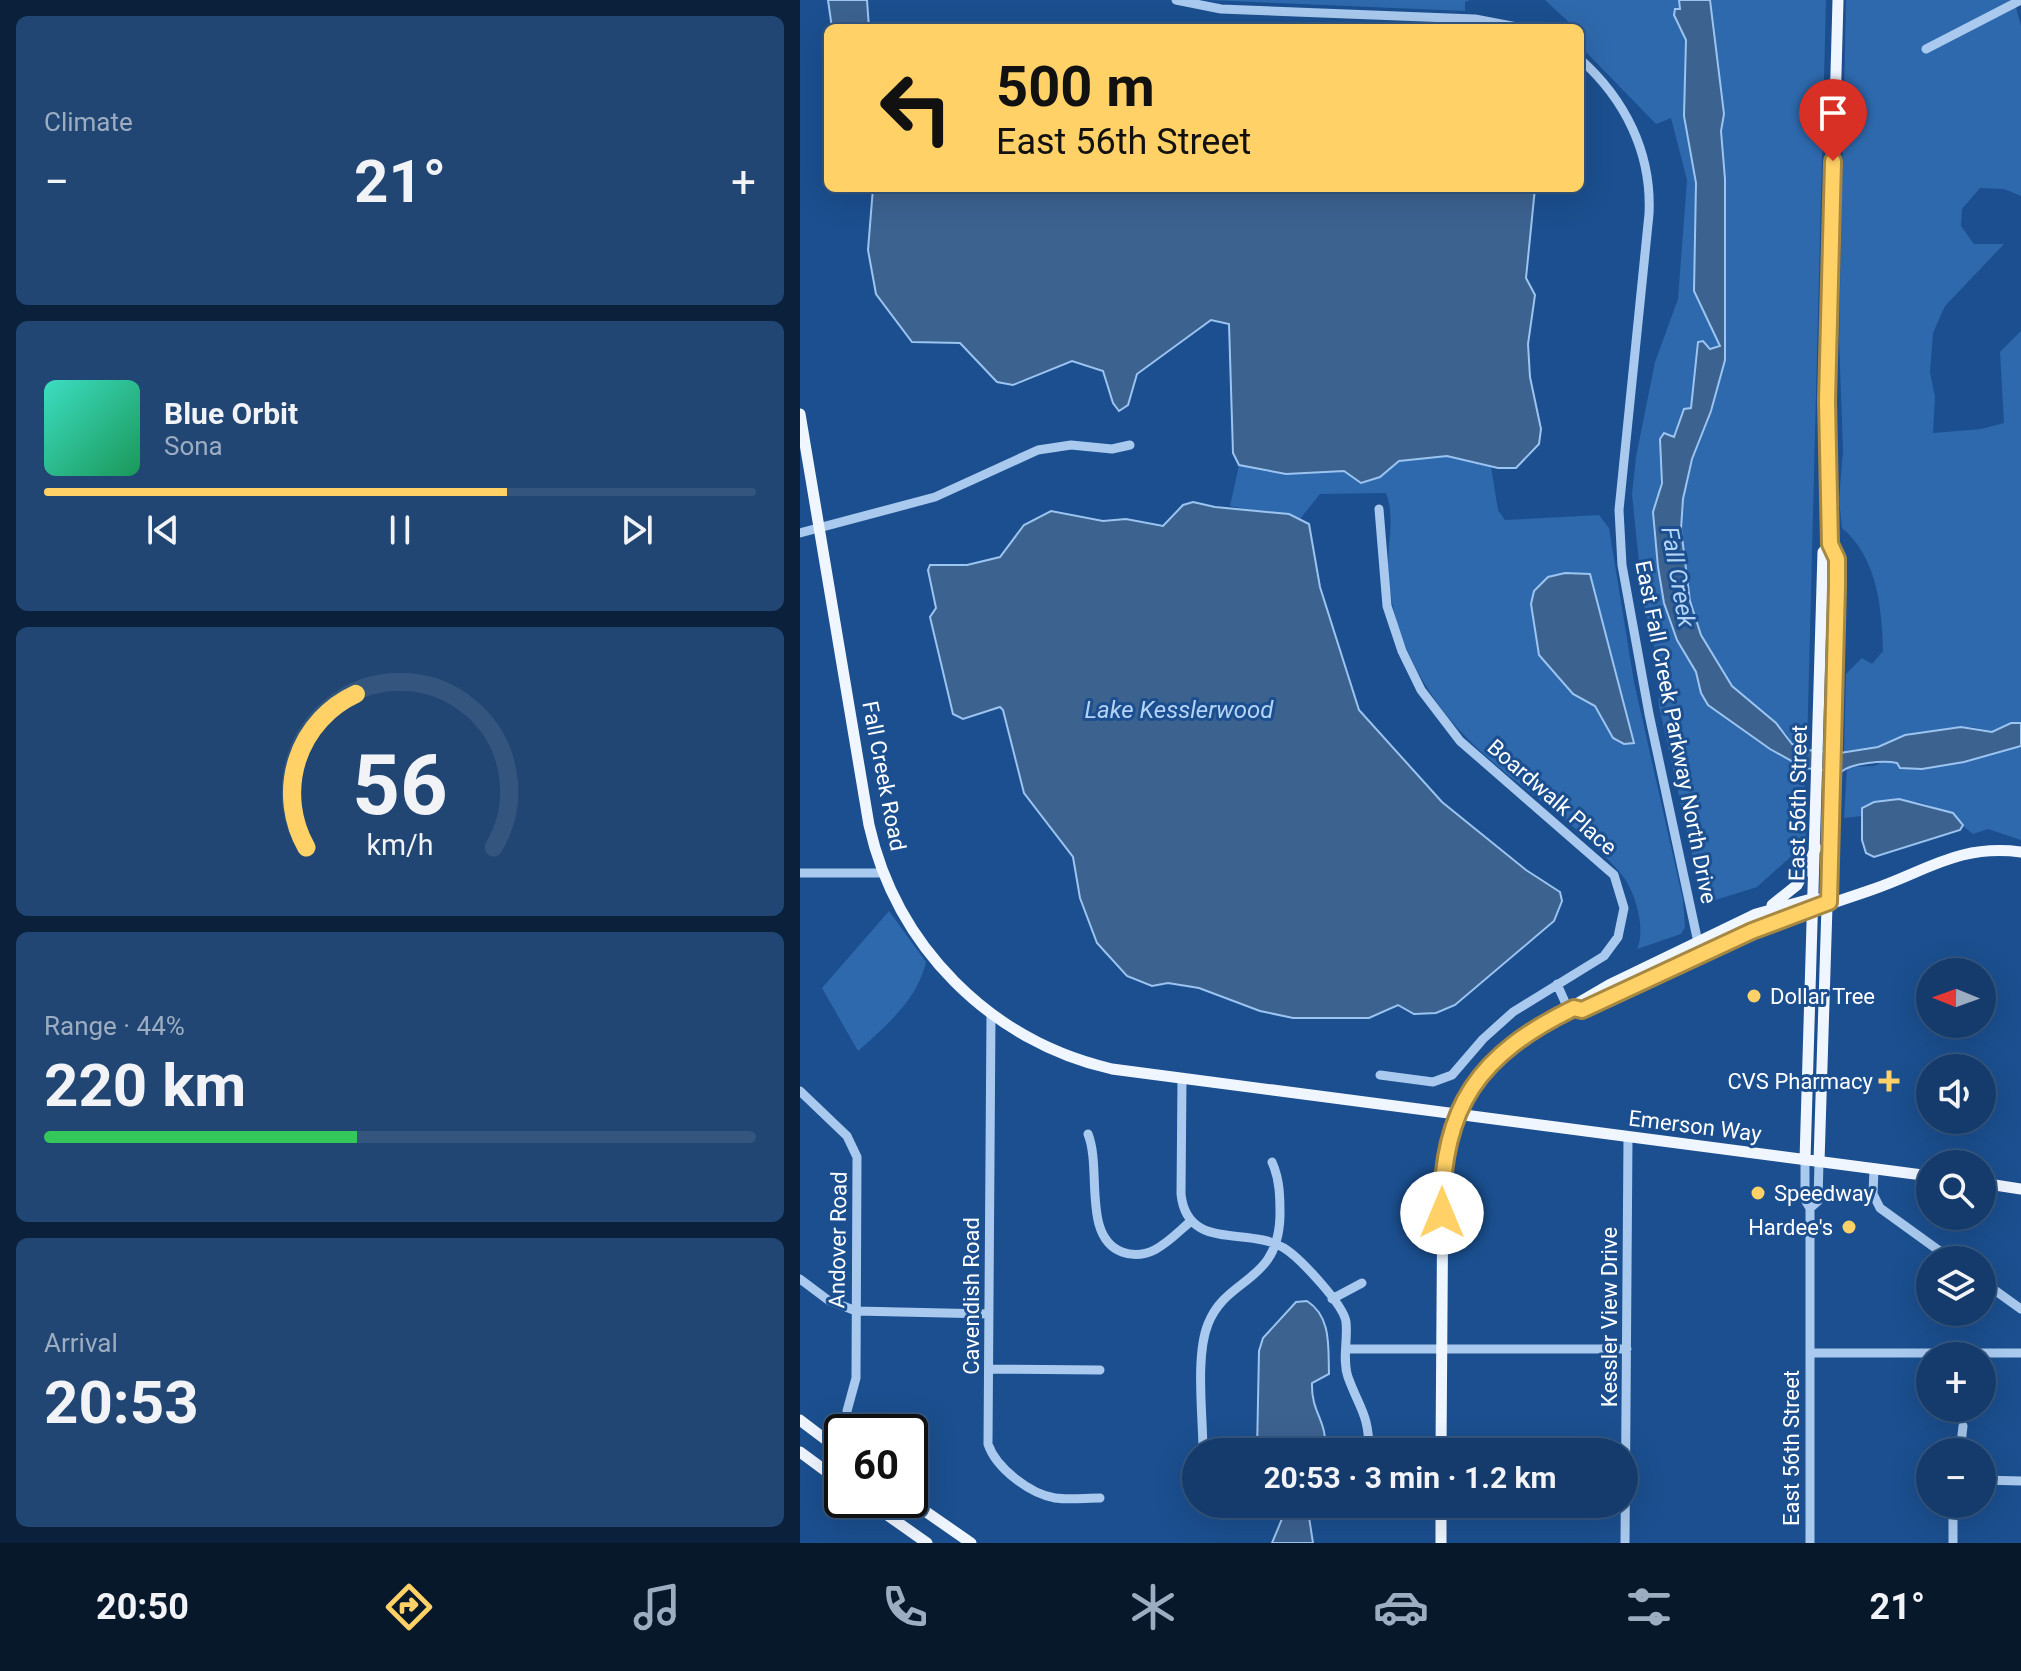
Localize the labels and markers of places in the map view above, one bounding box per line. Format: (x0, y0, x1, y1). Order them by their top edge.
pin (1799, 79, 1867, 161)
place label: Dollar Tree (1770, 984, 1875, 1009)
marker: Dollar Tree (1745, 987, 1763, 1005)
place label: CVS Pharmacy (1728, 1069, 1874, 1094)
marker: CVS Pharmacy (1880, 1072, 1898, 1090)
place label: Speedway (1774, 1181, 1874, 1206)
marker: Speedway (1749, 1184, 1767, 1202)
place label: Hardee's (1748, 1215, 1833, 1240)
marker: Hardee's (1840, 1218, 1858, 1236)

